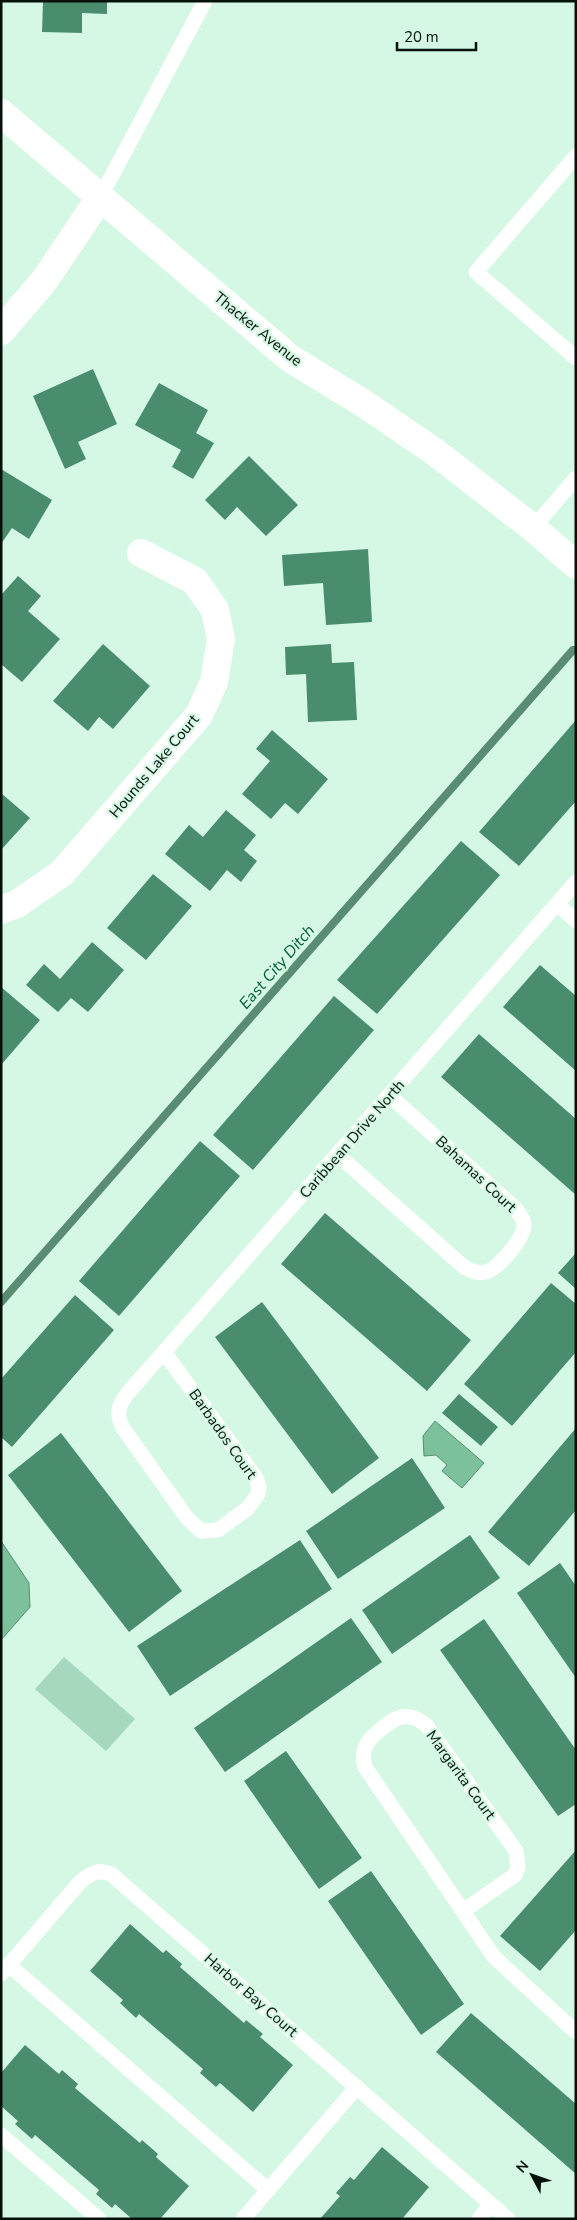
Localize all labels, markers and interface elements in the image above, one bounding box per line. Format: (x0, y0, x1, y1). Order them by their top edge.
scale bar (397, 20, 476, 52)
text: 20 m (404, 27, 439, 47)
street label: Thacker Avenue (210, 287, 306, 371)
street label: Hounds Lake Court (105, 710, 204, 822)
water label: East City Ditch (234, 920, 320, 1014)
street label: Caribbean Drive North (295, 1076, 409, 1202)
street label: Bahamas Court (431, 1131, 521, 1217)
street label: Barbados Court (185, 1385, 262, 1484)
street label: Margarita Court (422, 1726, 501, 1824)
street label: Harbor Bay Court (200, 1949, 303, 2042)
north arrow (507, 2150, 557, 2200)
text: N (512, 2157, 533, 2177)

